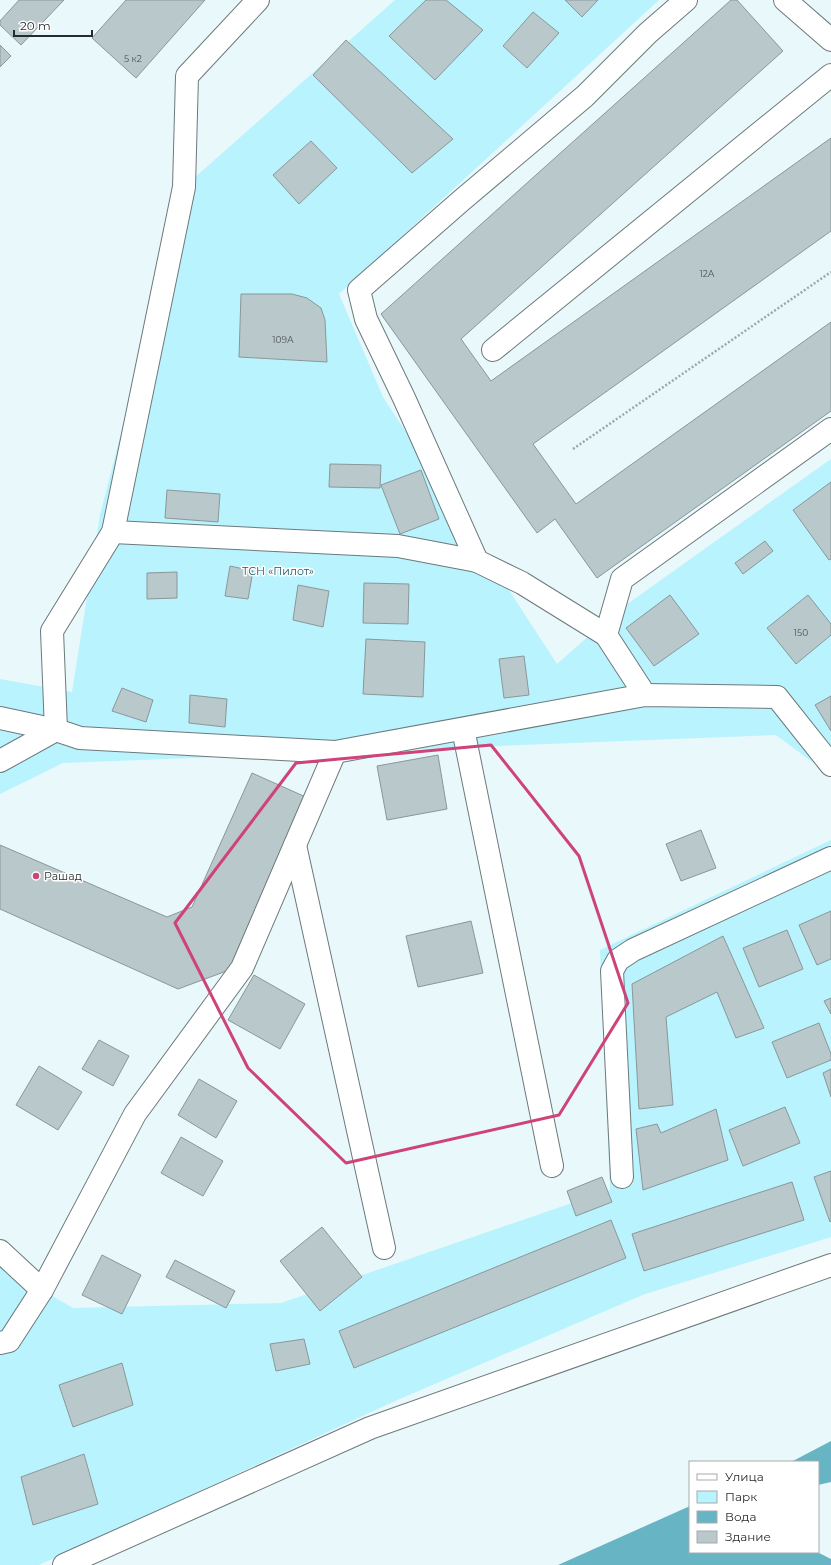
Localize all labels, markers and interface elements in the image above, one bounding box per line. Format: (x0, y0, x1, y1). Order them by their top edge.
scale bar (14, 12, 92, 38)
text: 20 m (20, 18, 51, 33)
house number: 5 к2 (124, 53, 142, 64)
house number: 12А (699, 268, 715, 279)
house number: 109А (272, 334, 294, 345)
park label: ТСН «Пилот» (242, 564, 314, 578)
house number: 150 (794, 627, 808, 638)
place label: Рашад (44, 869, 82, 883)
marker: Рашад (31, 871, 41, 881)
legend (689, 1461, 819, 1553)
text: Улица (725, 1469, 764, 1484)
text: Парк (725, 1489, 757, 1504)
text: Вода (725, 1509, 756, 1524)
text: Здание (725, 1529, 771, 1544)

